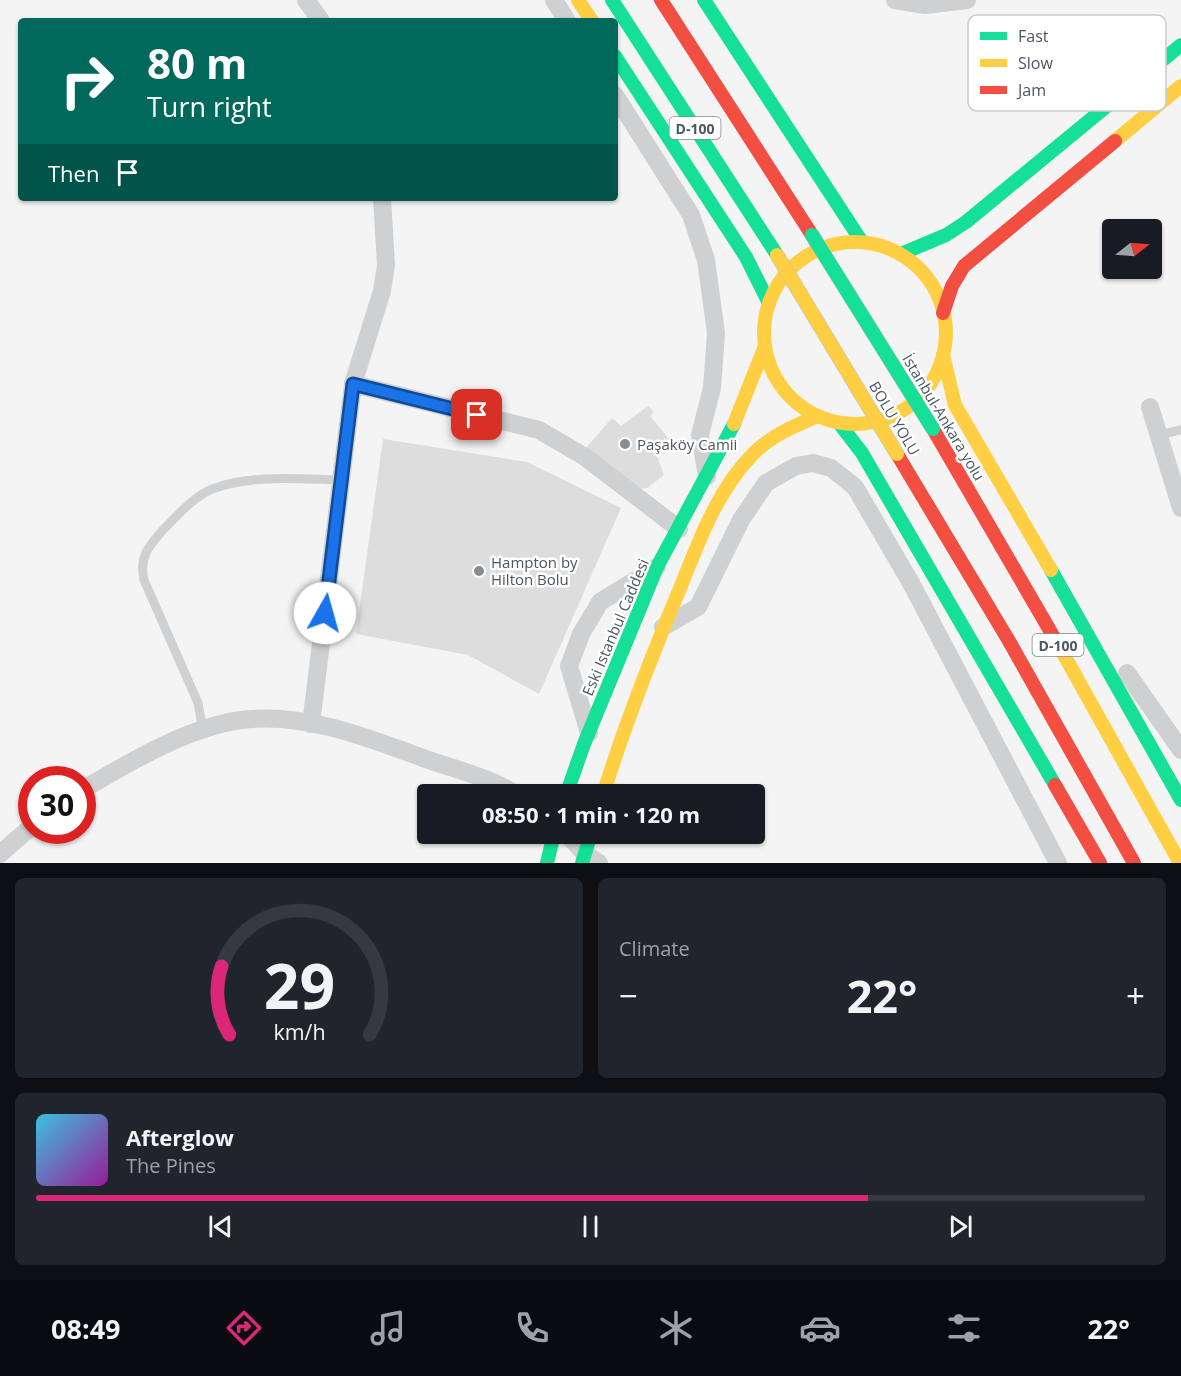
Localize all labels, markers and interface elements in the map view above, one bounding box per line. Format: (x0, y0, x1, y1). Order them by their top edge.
legend (968, 15, 1166, 111)
text: Fast (1018, 25, 1049, 47)
text: 80 m (147, 34, 247, 91)
icon: right (48, 42, 126, 120)
text: Slow (1018, 52, 1053, 74)
text: Jam (1016, 79, 1046, 101)
text: Turn right (147, 88, 272, 125)
road number: D-100 (670, 117, 720, 139)
icon: arrive (111, 156, 144, 189)
text: Then (48, 158, 99, 188)
north arrow (1102, 219, 1162, 279)
map controls (1102, 219, 1162, 279)
street label: İstanbul-Ankara yolu (898, 350, 990, 484)
street label: BOLU YOLU (865, 377, 925, 459)
pin (451, 389, 502, 440)
icon: arrive (460, 398, 493, 431)
place label: Paşaköy Camii (637, 434, 737, 454)
marker: Paşaköy Camii (618, 437, 632, 451)
place label: Hampton by Hilton Bolu (491, 552, 578, 589)
street label: Eski Istanbul Caddesi (577, 556, 653, 698)
marker: Hampton by Hilton Bolu (472, 564, 486, 578)
position arrow (293, 581, 357, 645)
road number: D-100 (1032, 634, 1084, 656)
speed limit sign: 30 (18, 766, 96, 844)
text: 08:50 · 1 min · 120 m (482, 799, 700, 829)
text: Climate (619, 935, 690, 962)
text: 29 (263, 942, 335, 1027)
text: 22° (847, 965, 917, 1026)
text: − (619, 973, 638, 1018)
text: + (1126, 973, 1145, 1018)
text: km/h (273, 1017, 325, 1046)
text: Afterglow (126, 1122, 234, 1152)
text: The Pines (126, 1152, 216, 1179)
icon: previous (204, 1210, 237, 1243)
icon: pause (574, 1210, 607, 1243)
icon: next (944, 1210, 977, 1243)
icon: directions (223, 1307, 265, 1349)
icon: music (367, 1307, 409, 1349)
icon: phone (511, 1307, 553, 1349)
icon: climate (655, 1307, 697, 1349)
icon: car (799, 1307, 841, 1349)
icon: filters (943, 1307, 985, 1349)
text: 08:49 (51, 1310, 121, 1347)
text: 22° (1087, 1310, 1130, 1347)

